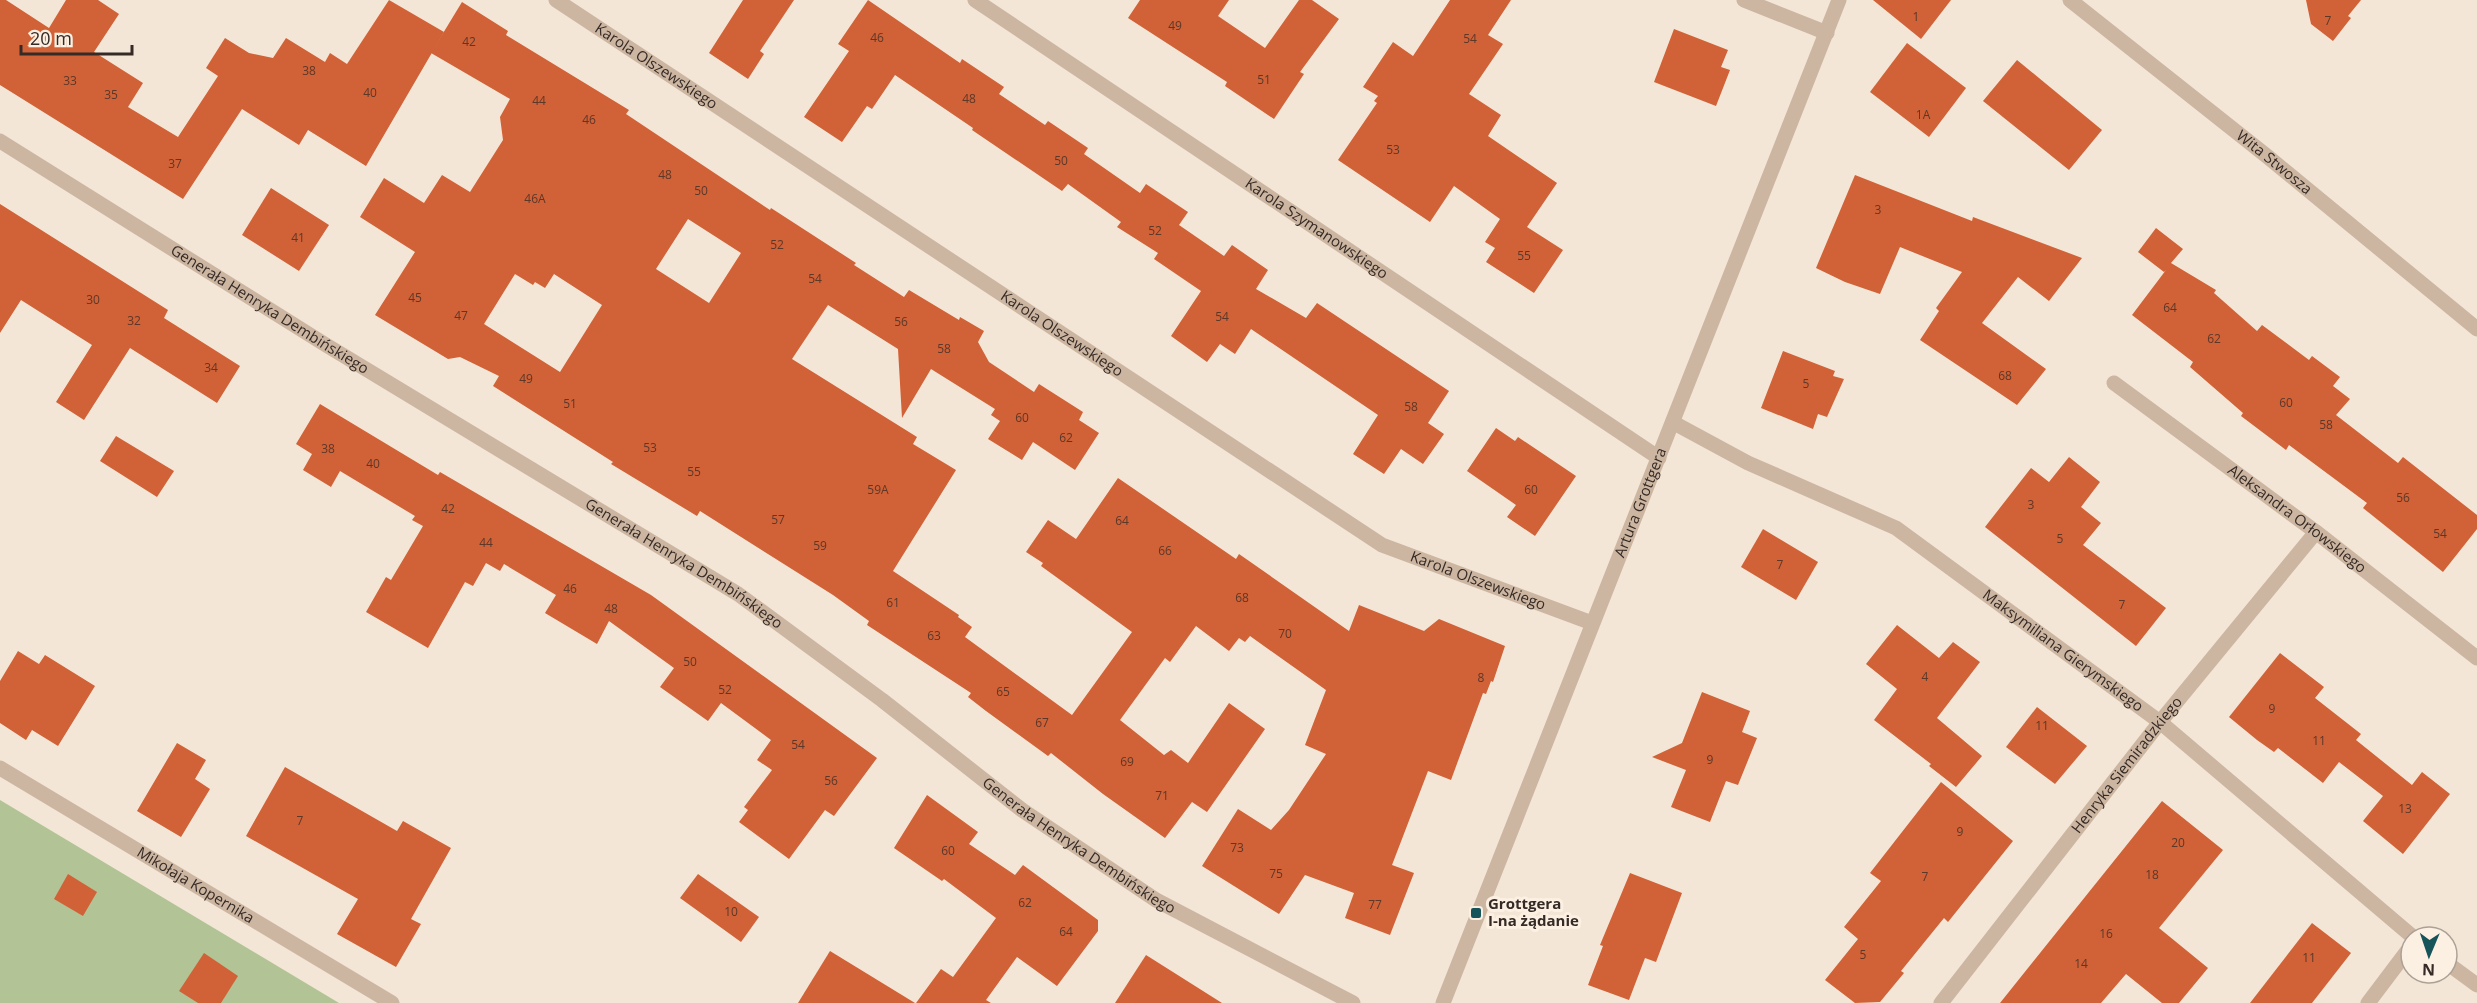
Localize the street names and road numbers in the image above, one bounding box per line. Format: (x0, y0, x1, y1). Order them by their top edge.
street label: Karola Olszewskiego (592, 18, 722, 113)
street label: Wita Stwosza (2233, 125, 2317, 198)
street label: Karola Szymanowskiego (1242, 173, 1392, 283)
street label: Generała Henryka Dembińskiego (167, 239, 373, 378)
street label: Karola Olszewskiego (997, 285, 1128, 381)
street label: Artura Grottgera (1609, 444, 1670, 560)
street label: Aleksandra Orłowskiego (2224, 459, 2371, 577)
street label: Generała Henryka Dembińskiego (582, 493, 787, 633)
street label: Karola Olszewskiego (1408, 545, 1549, 614)
street label: Maksymiliana Gierymskiego (1979, 584, 2148, 716)
street label: Henryka Siemiradzkiego (2066, 692, 2186, 837)
street label: Generała Henryka Dembińskiego (979, 772, 1179, 918)
street label: Mikołaja Kopernika (134, 841, 259, 927)

